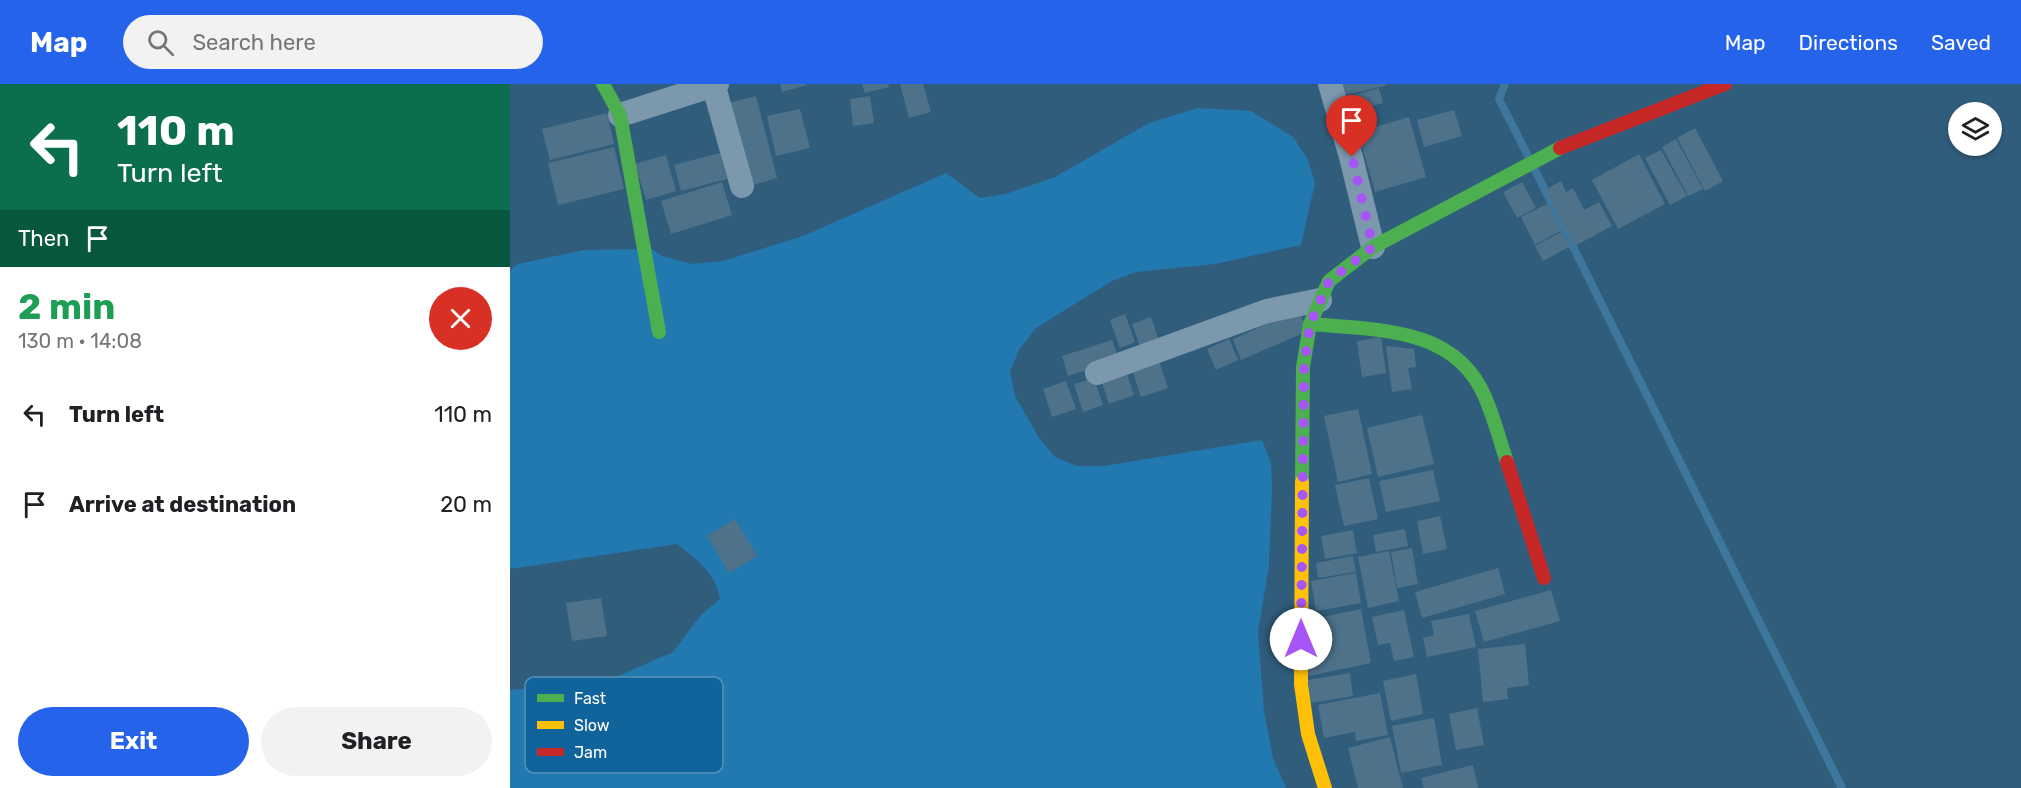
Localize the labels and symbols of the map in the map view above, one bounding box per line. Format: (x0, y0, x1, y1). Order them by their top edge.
pin (1326, 95, 1377, 157)
position arrow (1269, 607, 1333, 671)
legend (525, 677, 723, 773)
text: Fast (574, 689, 606, 708)
text: Slow (574, 716, 610, 735)
text: Jam (574, 743, 607, 762)

